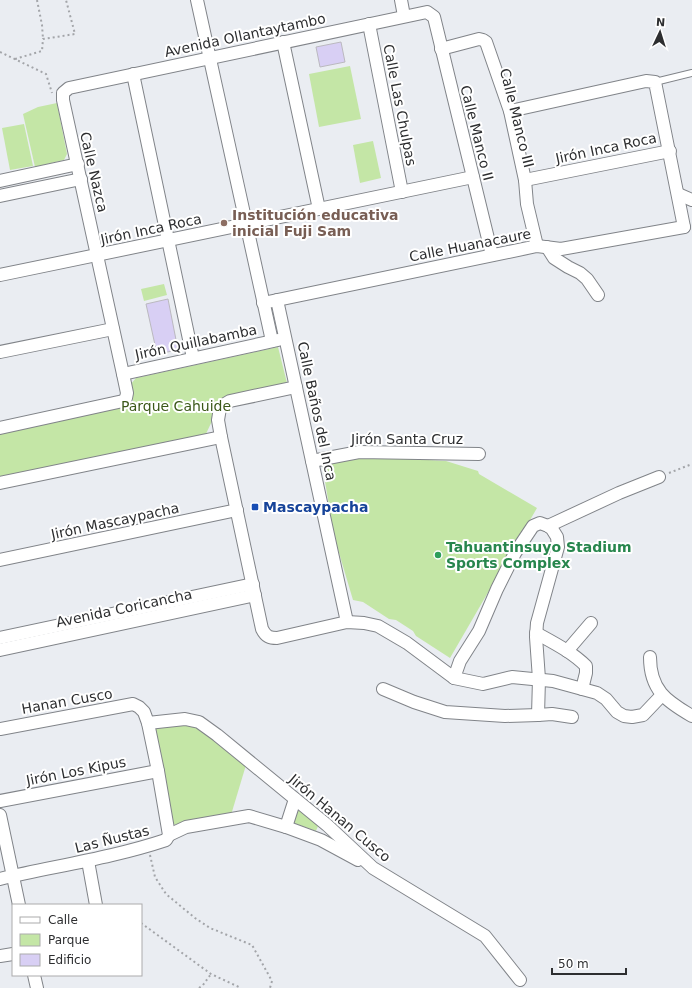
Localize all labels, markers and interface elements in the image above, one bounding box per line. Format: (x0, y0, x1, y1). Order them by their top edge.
street label: Avenida Ollantaytambo (163, 10, 327, 60)
north arrow (640, 12, 680, 52)
text: N (656, 16, 666, 29)
street label: Calle Las Chulpas (380, 43, 420, 167)
street label: Calle Manco III (497, 67, 537, 169)
street label: Calle Manco II (457, 84, 497, 182)
street label: Jirón Inca Roca (553, 129, 658, 167)
street label: Calle Nazca (77, 130, 111, 214)
place label: Institución educativa inicial Fuji Sam (232, 207, 399, 239)
street label: Jirón Inca Roca (98, 210, 203, 248)
marker: Institución educativa inicial Fuji Sam (219, 218, 229, 228)
street label: Calle Huanacaure (408, 225, 532, 265)
street label: Jirón Quillabamba (133, 321, 258, 363)
street label: Calle Baños del Inca (294, 340, 340, 482)
park label: Parque Cahuide (121, 398, 231, 414)
street label: Jirón Santa Cruz (350, 431, 463, 447)
place label: Mascaypacha (263, 499, 368, 515)
street label: Jirón Mascaypacha (49, 500, 180, 543)
marker: Mascaypacha (250, 502, 260, 512)
place label: Tahuantinsuyo Stadium Sports Complex (446, 539, 632, 571)
marker: Tahuantinsuyo Stadium Sports Complex (433, 550, 443, 560)
street label: Avenida Coricancha (55, 586, 193, 630)
street label: Hanan Cusco (20, 685, 114, 717)
street label: Jirón Los Kipus (24, 753, 127, 789)
street label: Jirón Hanan Cusco (285, 770, 394, 865)
street label: Las Ñustas (73, 822, 151, 856)
legend (12, 904, 142, 976)
text: Calle (48, 913, 78, 927)
text: Parque (48, 933, 89, 947)
scale bar (552, 950, 626, 976)
text: Edificio (48, 953, 91, 967)
text: 50 m (558, 957, 589, 971)

